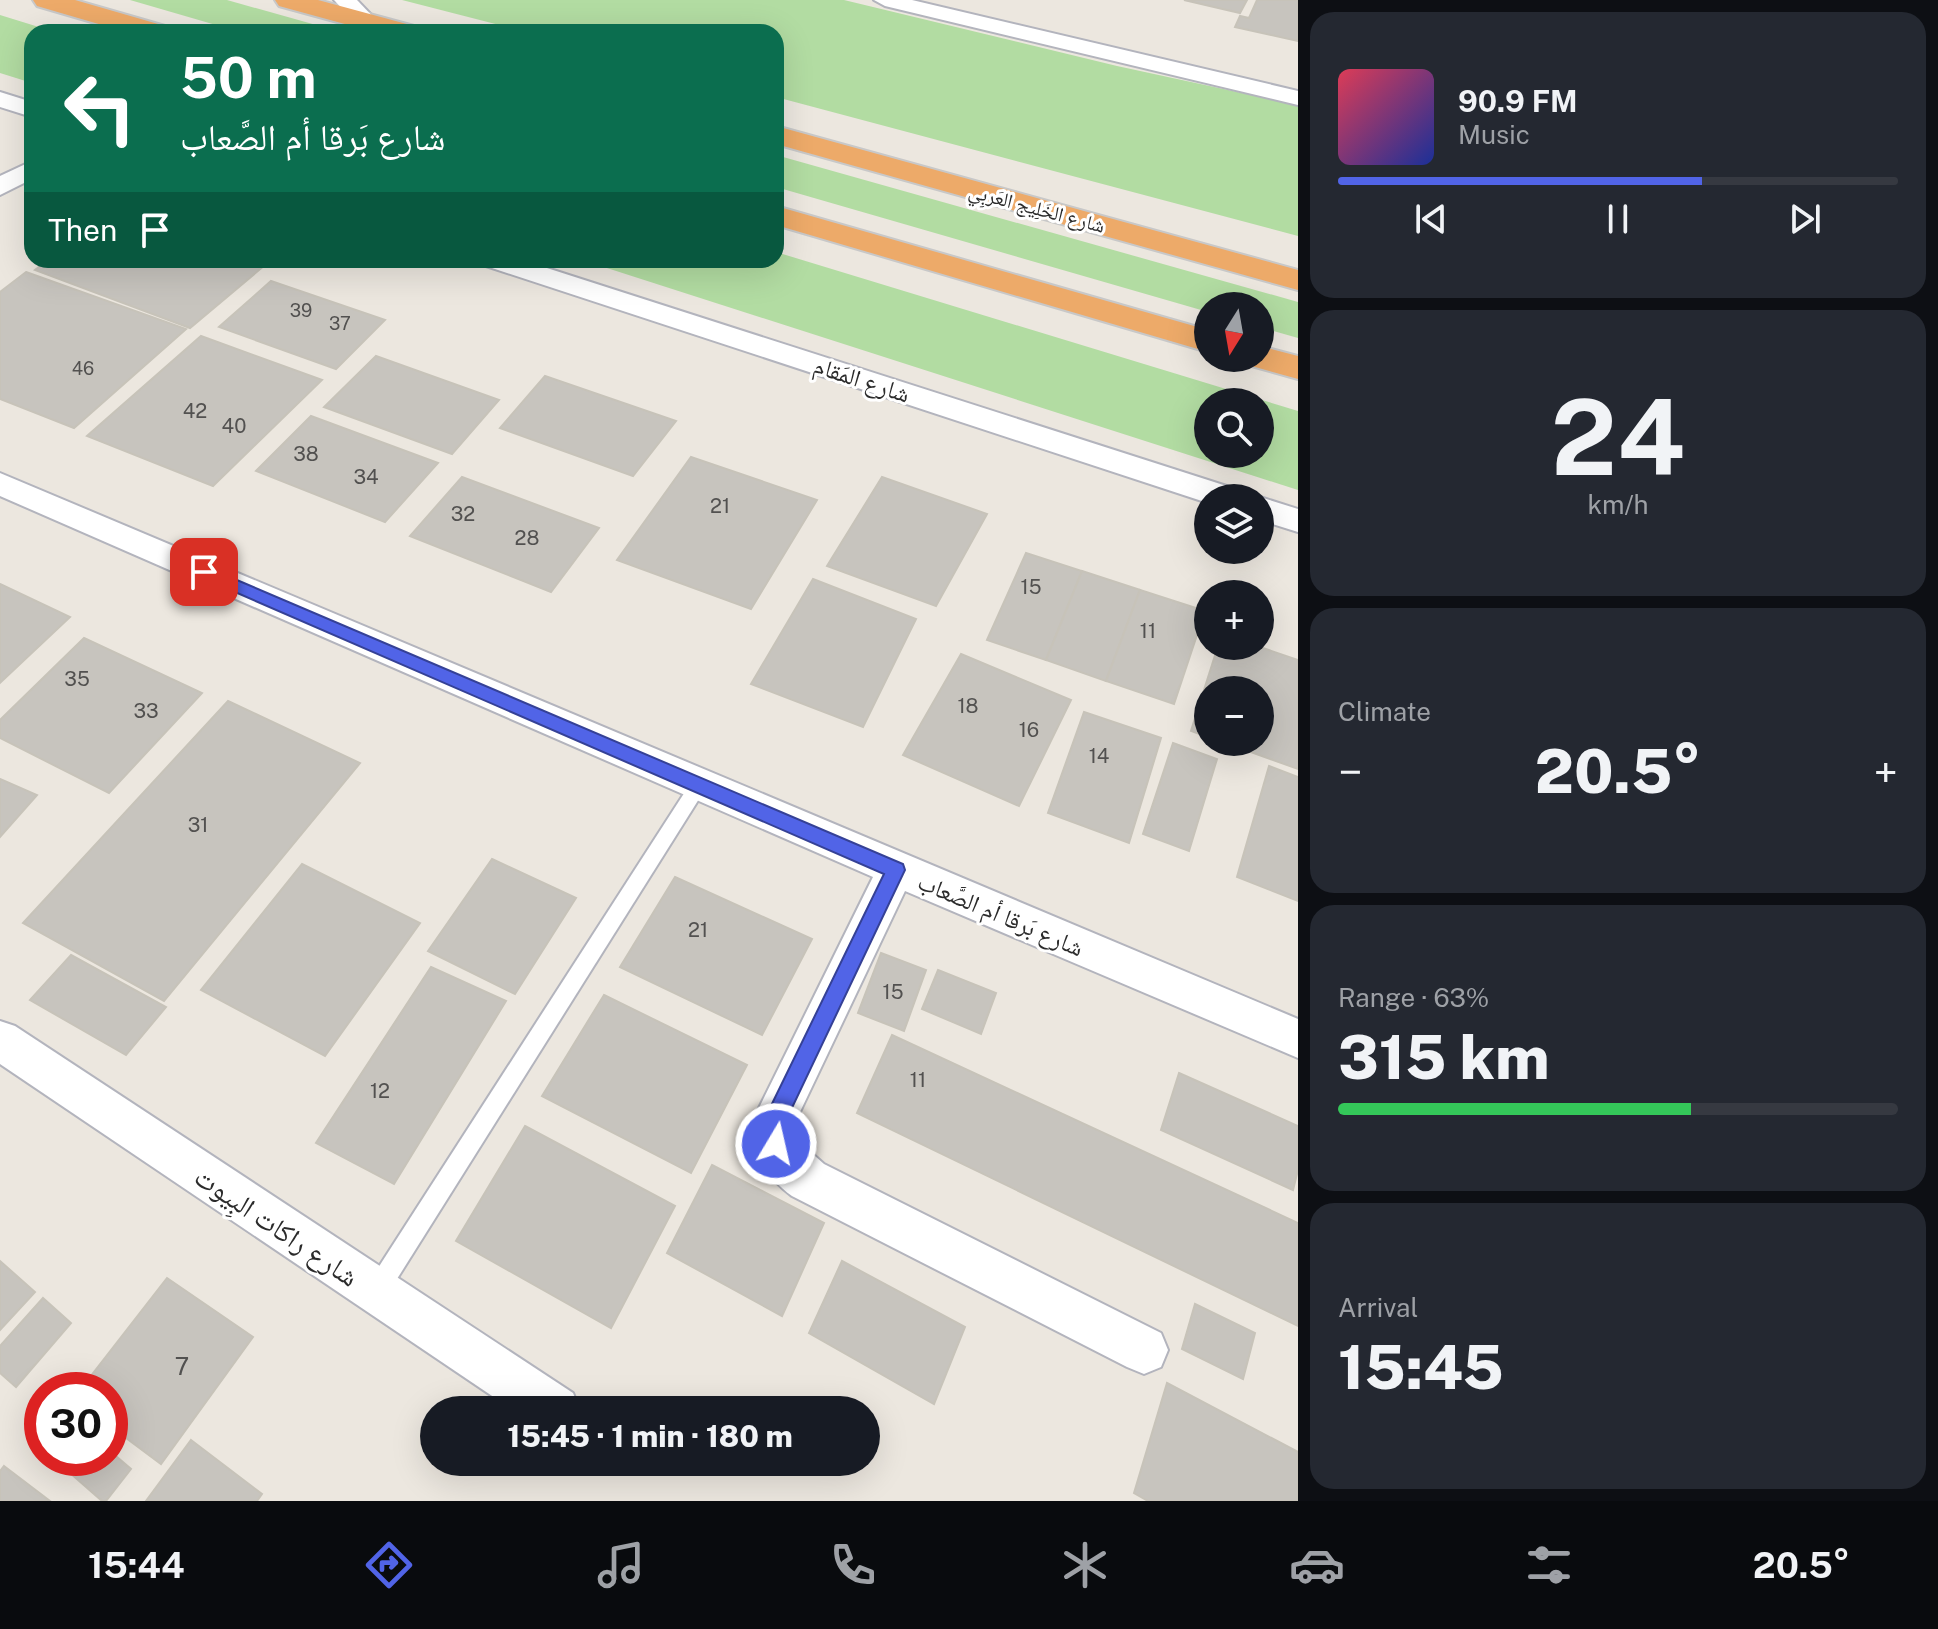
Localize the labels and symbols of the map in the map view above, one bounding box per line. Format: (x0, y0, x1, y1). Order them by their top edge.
street label: شارع الخَلِيج العَربِي (965, 178, 1108, 242)
north arrow (1194, 292, 1274, 372)
house number: 39 (290, 300, 312, 321)
house number: 37 (329, 313, 351, 334)
street label: شارع المَقام (810, 350, 914, 411)
house number: 46 (72, 358, 94, 379)
house number: 42 (183, 399, 207, 423)
house number: 40 (222, 414, 246, 438)
house number: 38 (293, 442, 319, 466)
house number: 34 (353, 465, 379, 489)
house number: 21 (710, 494, 730, 518)
house number: 32 (451, 502, 475, 526)
house number: 28 (515, 526, 539, 550)
pin (170, 538, 238, 606)
house number: 15 (1021, 575, 1041, 599)
house number: 11 (1140, 619, 1156, 643)
house number: 35 (64, 667, 90, 691)
house number: 18 (957, 694, 979, 718)
house number: 33 (133, 699, 159, 723)
house number: 16 (1019, 718, 1039, 742)
house number: 14 (1089, 744, 1109, 768)
house number: 31 (188, 813, 208, 837)
street label: شارع بَرقا أم الصَّعاب (913, 867, 1088, 964)
house number: 21 (688, 918, 708, 942)
house number: 15 (883, 980, 903, 1004)
house number: 11 (910, 1068, 926, 1092)
house number: 12 (370, 1079, 390, 1103)
position arrow (734, 1102, 818, 1186)
street label: شارع راكات البِيوت (186, 1159, 365, 1297)
house number: 7 (175, 1352, 189, 1380)
speed limit sign: 30 (24, 1372, 128, 1476)

